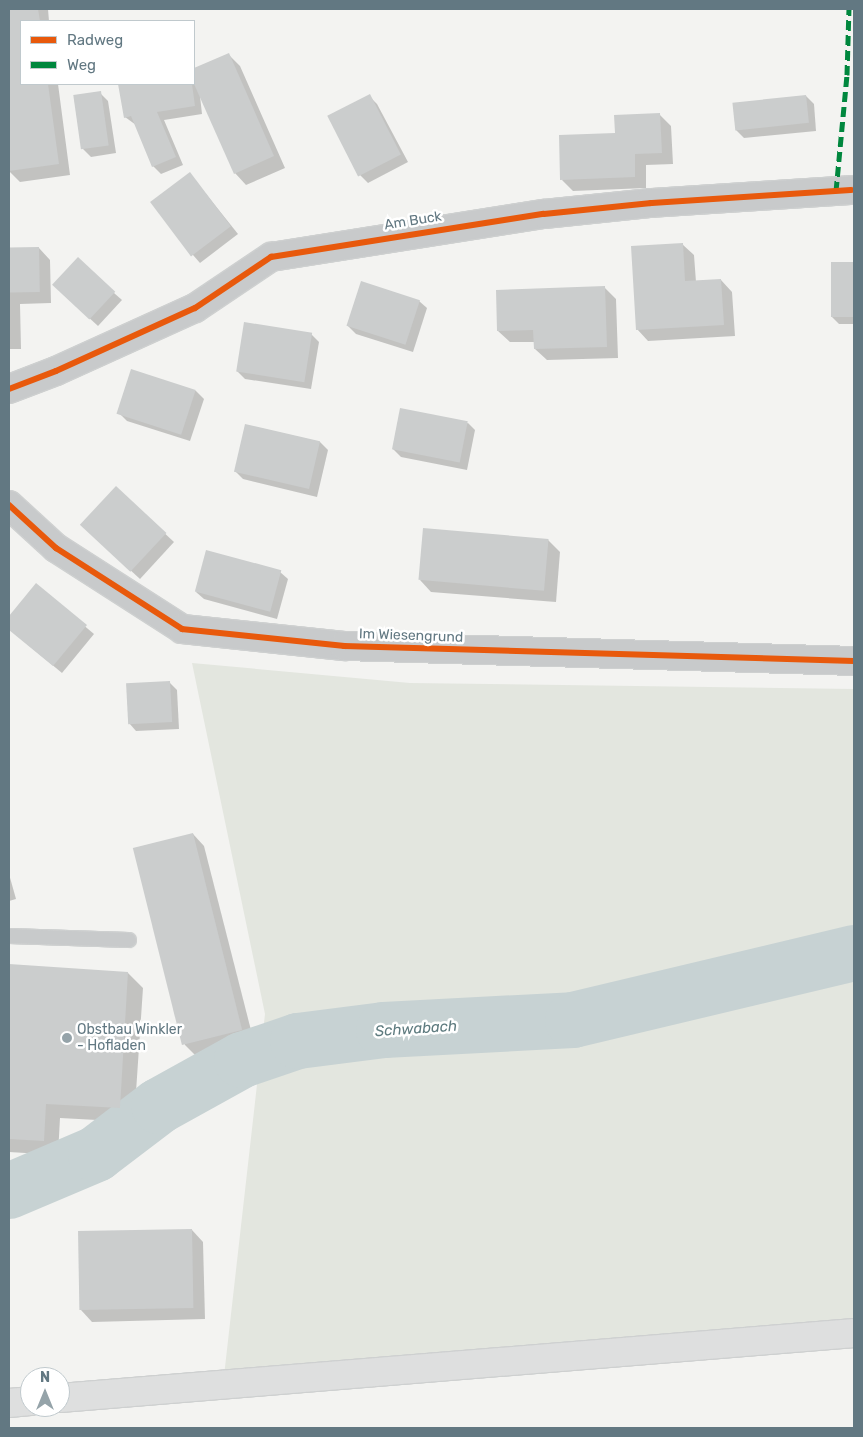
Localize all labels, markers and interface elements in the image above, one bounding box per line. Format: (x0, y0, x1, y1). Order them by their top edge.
legend (20, 20, 195, 85)
text: Radweg (67, 31, 123, 49)
text: Weg (67, 56, 96, 74)
street label: Am Buck (383, 208, 443, 234)
street label: Im Wiesengrund (358, 626, 464, 646)
water label: Schwabach (374, 1017, 458, 1041)
place label: Obstbau Winkler - Hofladen (77, 1022, 182, 1054)
marker: Obstbau Winkler - Hofladen (61, 1032, 73, 1044)
north arrow (20, 1367, 70, 1417)
text: N (40, 1369, 50, 1386)

